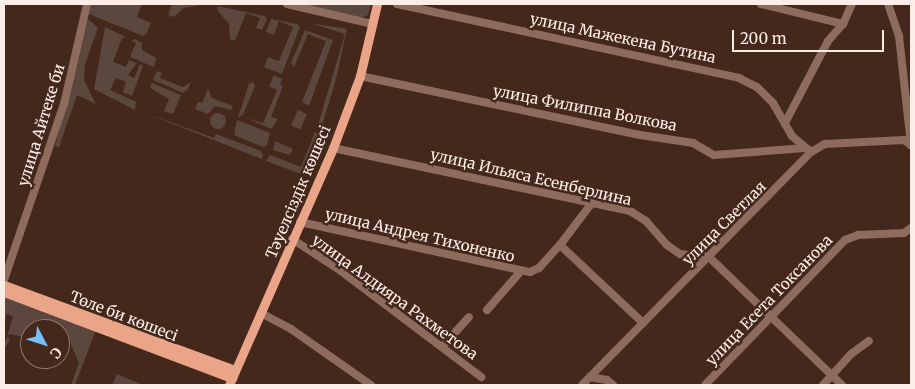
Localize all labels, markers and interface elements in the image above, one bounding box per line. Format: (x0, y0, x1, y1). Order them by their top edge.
street label: улица Мажекена Бутина (529, 10, 717, 66)
scale bar (735, 20, 888, 52)
text: 200 m (740, 29, 787, 48)
street label: улица Айтеке би (14, 62, 68, 188)
street label: улица Филиппа Волкова (492, 81, 678, 135)
street label: Тәуелсіздік көшесі (262, 123, 334, 261)
street label: улица Ильяса Есенберлина (429, 145, 633, 209)
street label: улица Светлая (678, 177, 770, 269)
street label: улица Андрея Тихоненко (323, 204, 517, 266)
street label: улица Алдияра Рахметова (309, 231, 481, 363)
street label: улица Есета Токсанова (702, 231, 836, 369)
street label: Төле би көшесі (68, 287, 180, 345)
north arrow (20, 319, 70, 369)
text: С (46, 344, 66, 362)

